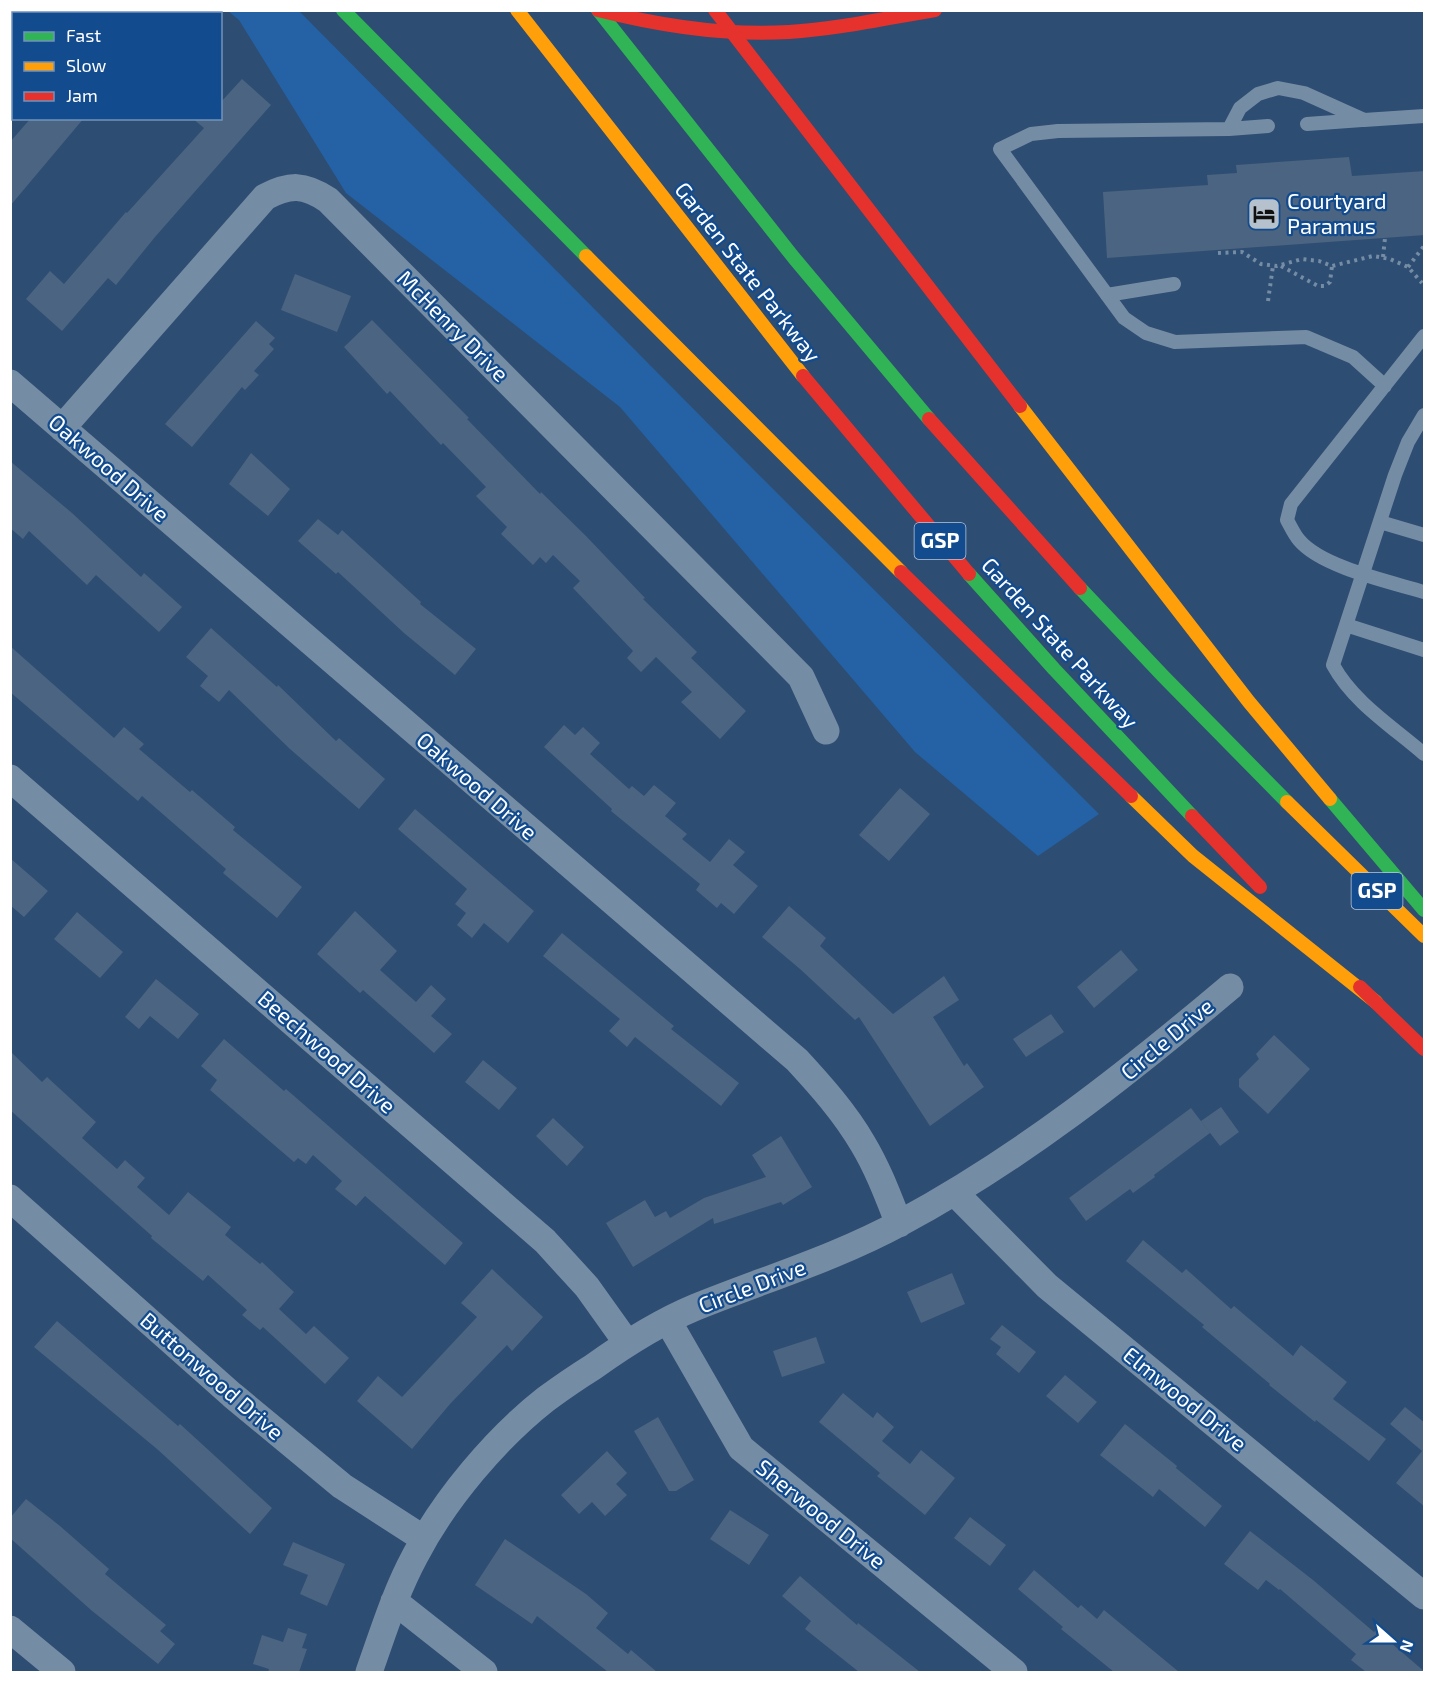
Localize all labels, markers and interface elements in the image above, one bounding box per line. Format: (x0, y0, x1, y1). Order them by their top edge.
legend (12, 12, 222, 120)
text: Fast (66, 24, 101, 46)
text: Slow (66, 54, 107, 76)
text: Jam (66, 84, 98, 106)
street label: Garden State Parkway (670, 176, 827, 367)
place label: Courtyard Paramus (1287, 187, 1387, 238)
hotel icon: Courtyard Paramus (1246, 196, 1282, 232)
street label: McHenry Drive (393, 264, 515, 386)
street label: Oakwood Drive (44, 408, 175, 527)
road number: GSP (914, 523, 966, 559)
street label: Garden State Parkway (977, 551, 1145, 733)
street label: Oakwood Drive (412, 726, 543, 845)
road number: GSP (1352, 873, 1402, 909)
street label: Beechwood Drive (254, 984, 402, 1118)
street label: Circle Drive (1115, 992, 1218, 1084)
street label: Circle Drive (694, 1253, 809, 1317)
street label: Buttonwood Drive (136, 1306, 289, 1444)
street label: Elmwood Drive (1119, 1341, 1252, 1456)
street label: Sherwood Drive (752, 1453, 891, 1573)
north arrow (1363, 1611, 1423, 1671)
text: N (1397, 1638, 1418, 1655)

